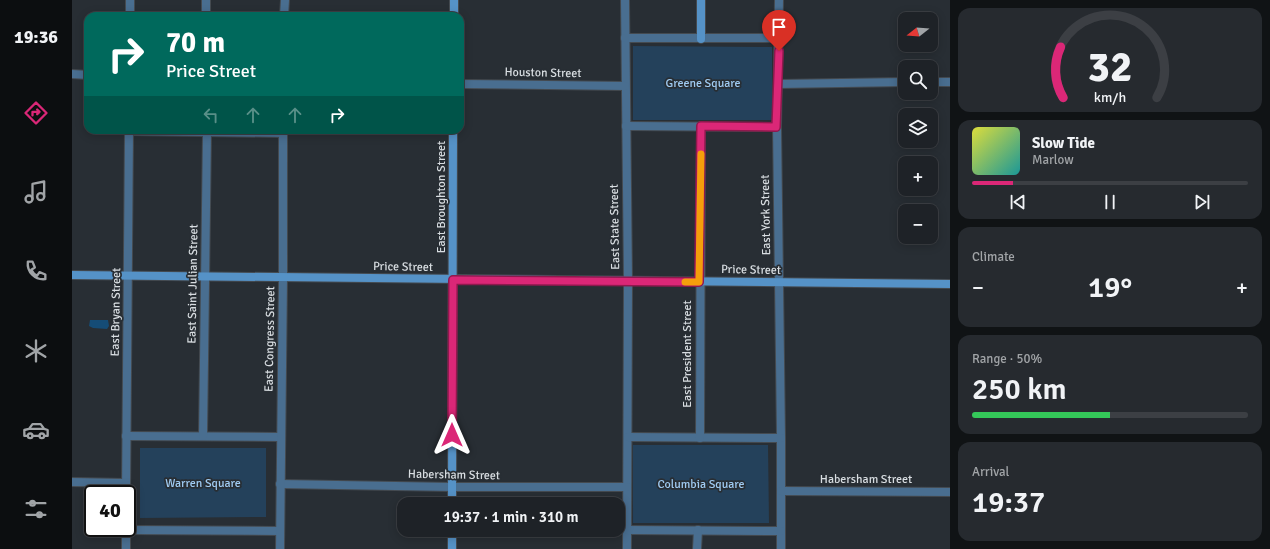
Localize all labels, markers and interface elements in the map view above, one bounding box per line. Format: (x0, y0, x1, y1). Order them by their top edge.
pin (762, 10, 796, 51)
north arrow (898, 12, 938, 52)
map controls (898, 12, 938, 244)
icon: arrive (768, 16, 790, 38)
text: 19:36 (14, 26, 58, 48)
text: 70 m (166, 26, 225, 60)
icon: right (100, 28, 152, 80)
text: 32 (1088, 42, 1132, 93)
text: Price Street (166, 60, 256, 82)
button: search (898, 60, 938, 100)
street label: Houston Street (504, 65, 582, 81)
park label: Greene Square (666, 76, 740, 91)
text: km/h (1094, 89, 1126, 106)
icon: directions (22, 99, 50, 127)
icon: left (200, 104, 222, 126)
icon: ahead (242, 104, 264, 126)
icon: ahead (284, 104, 306, 126)
icon: right (326, 104, 348, 126)
button: layers (898, 108, 938, 148)
text: Slow Tide (1032, 134, 1095, 152)
street label: East Broughton Street (434, 141, 449, 253)
text: Marlow (1032, 152, 1074, 168)
button: + (898, 156, 938, 196)
street label: East York Street (758, 174, 774, 256)
icon: music (22, 178, 50, 206)
street label: East State Street (607, 184, 623, 270)
icon: previous (1007, 191, 1029, 213)
icon: pause (1099, 191, 1121, 213)
icon: next (1191, 191, 1213, 213)
button: − (898, 204, 938, 244)
street label: East Saint Julian Street (184, 224, 202, 344)
text: Climate (972, 249, 1015, 265)
icon: phone (22, 257, 50, 285)
street label: Price Street (373, 259, 433, 275)
street label: Price Street (721, 262, 781, 278)
street label: East Bryan Street (108, 268, 124, 356)
text: 19° (1088, 269, 1132, 306)
text: − (972, 274, 984, 301)
text: + (1236, 274, 1248, 301)
street label: East Congress Street (262, 286, 278, 392)
street label: East President Street (680, 300, 695, 408)
icon: climate (22, 337, 50, 365)
text: Range · 50% (972, 351, 1042, 367)
text: 250 km (972, 371, 1067, 408)
position arrow (431, 414, 473, 456)
icon: car (22, 416, 50, 444)
text: Arrival (972, 464, 1009, 480)
street label: Habersham Street (408, 467, 500, 483)
street label: Habersham Street (820, 472, 912, 487)
park label: Warren Square (165, 476, 241, 491)
park label: Columbia Square (657, 477, 745, 492)
text: 19:37 (972, 484, 1045, 521)
speed limit sign: 40 (84, 485, 136, 537)
icon: filters (22, 495, 50, 523)
text: 19:37 · 1 min · 310 m (444, 508, 578, 526)

